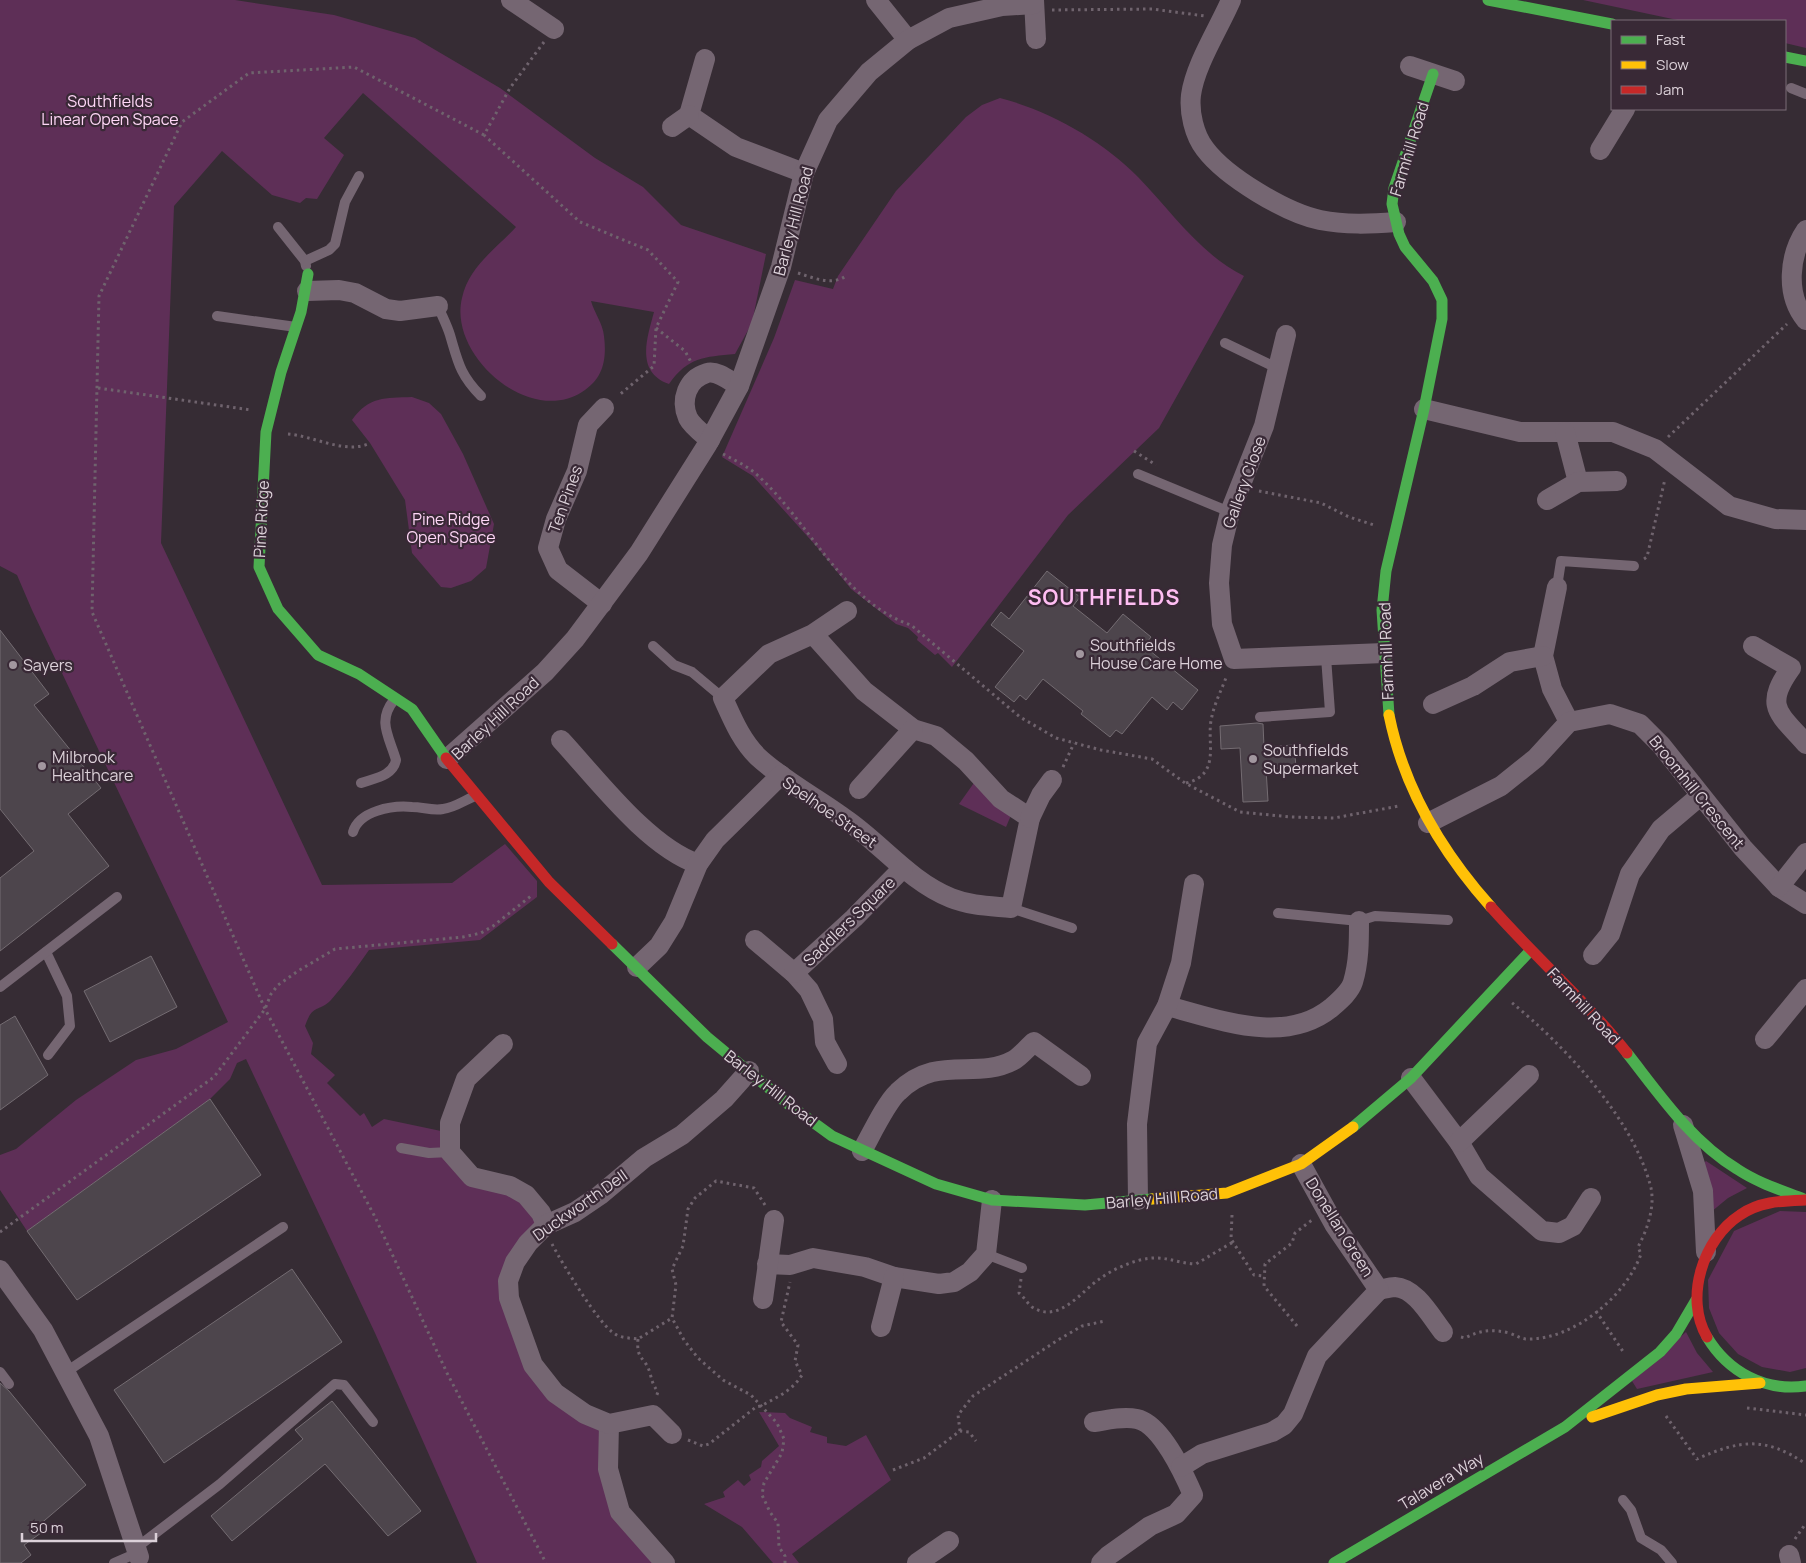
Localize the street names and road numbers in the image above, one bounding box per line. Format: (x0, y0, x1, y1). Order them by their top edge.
street label: Farmhill Road (1384, 99, 1434, 199)
street label: Barley Hill Road (768, 164, 818, 278)
street label: Gallery Close (1217, 433, 1271, 531)
street label: Ten Pines (543, 462, 587, 536)
street label: Pine Ridge (248, 480, 274, 558)
street label: Farmhill Road (1373, 602, 1399, 700)
street label: Barley Hill Road (446, 672, 544, 764)
street label: Broomhill Crescent (1644, 731, 1750, 853)
street label: Spelhoe Street (778, 771, 882, 853)
street label: Saddlers Square (798, 871, 900, 971)
street label: Farmhill Road (1543, 963, 1625, 1049)
street label: Barley Hill Road (720, 1045, 822, 1131)
street label: Duckworth Dell (528, 1164, 632, 1246)
street label: Donellan Green (1301, 1173, 1379, 1281)
street label: Barley Hill Road (1105, 1182, 1219, 1214)
street label: Talavera Way (1394, 1447, 1488, 1515)

